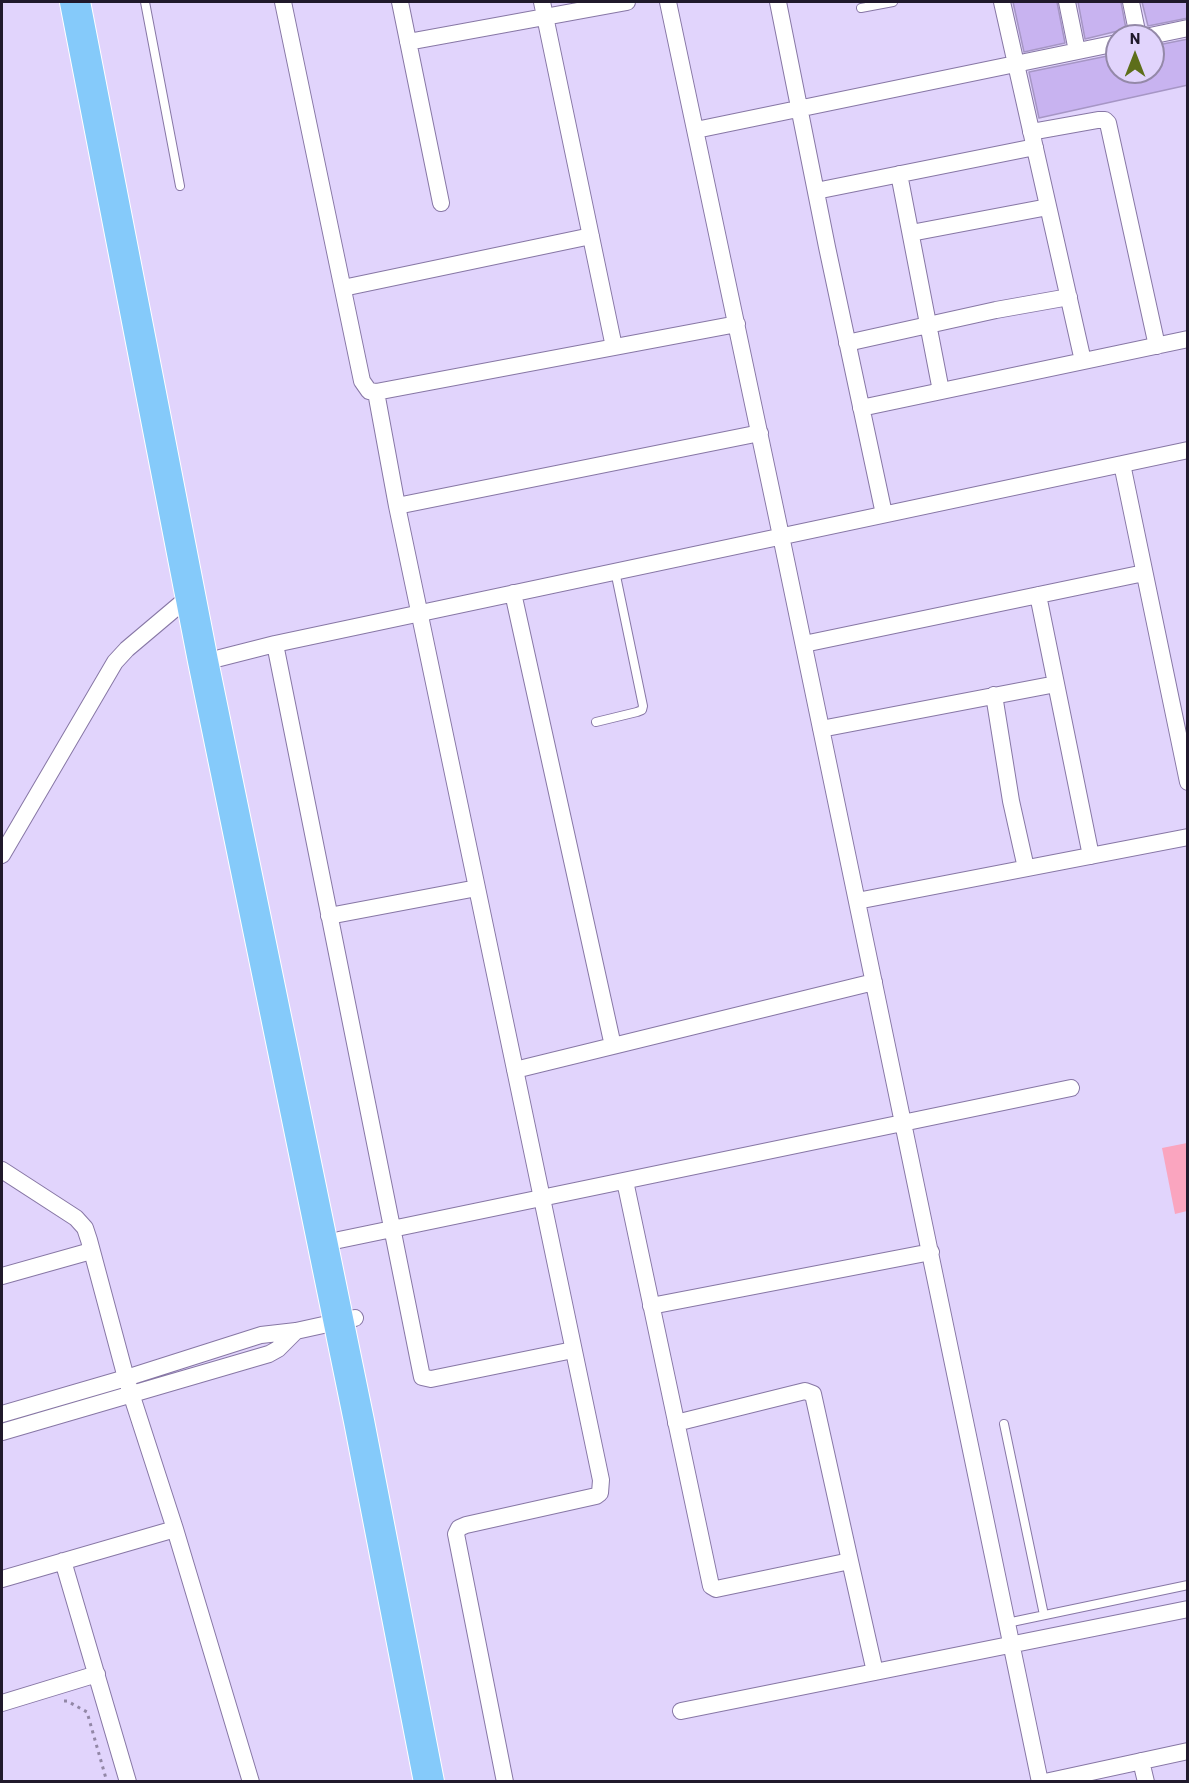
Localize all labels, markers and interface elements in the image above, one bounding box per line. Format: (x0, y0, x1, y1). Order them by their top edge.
north arrow (1105, 24, 1165, 84)
text: N (1130, 28, 1140, 47)

